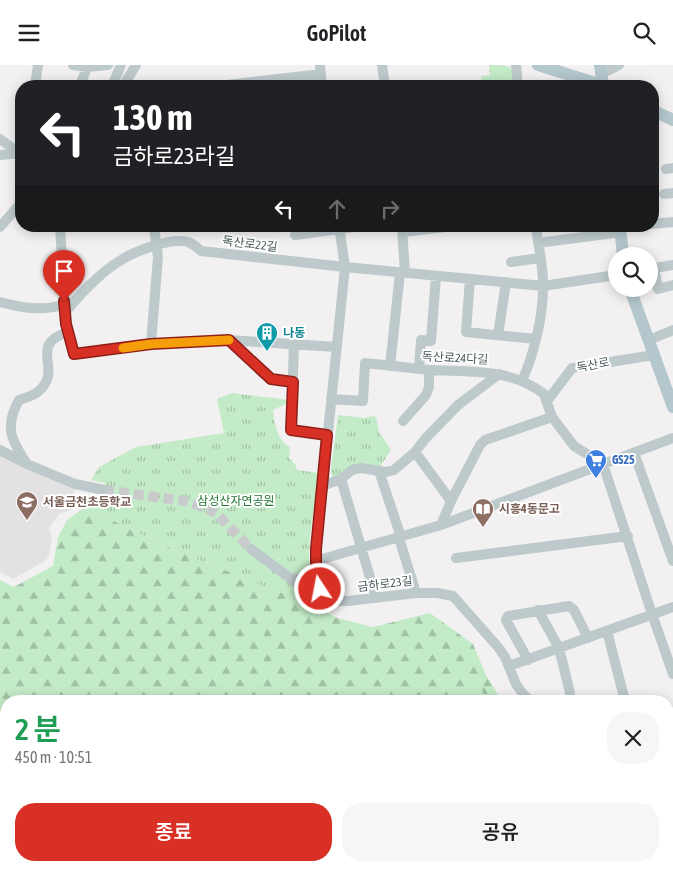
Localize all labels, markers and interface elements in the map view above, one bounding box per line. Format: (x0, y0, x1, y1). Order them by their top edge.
icon: menu (15, 19, 43, 47)
icon: search (630, 19, 658, 47)
text: GoPilot (307, 20, 366, 46)
text: 130 m (113, 97, 192, 137)
icon: left (30, 100, 95, 165)
text: 금하로23라길 (113, 143, 235, 169)
icon: left (270, 195, 298, 223)
icon: ahead (323, 195, 351, 223)
icon: right (376, 195, 404, 223)
street label: 독산로22길 (222, 234, 278, 254)
map controls (608, 247, 658, 297)
button: search (608, 247, 658, 297)
pin (43, 250, 85, 301)
icon: arrive (50, 257, 78, 285)
building icon: 나동 (255, 321, 279, 352)
place label: 나동 (283, 326, 305, 340)
street label: 독산로24다길 (421, 349, 489, 367)
street label: 독산로 (575, 355, 611, 375)
supermarket icon: GS25 (584, 448, 608, 479)
place label: GS25 (612, 453, 635, 467)
school or university icon: 서울금천초등학교 (15, 490, 39, 521)
park label: 삼성산자연공원 (197, 494, 275, 508)
place label: 서울금천초등학교 (43, 495, 131, 509)
library icon: 시흥4동문고 (471, 497, 495, 528)
place label: 시흥4동문고 (499, 502, 560, 516)
position arrow (293, 562, 345, 614)
street label: 금하로23길 (357, 574, 413, 594)
text: 2 분 (15, 712, 61, 746)
button: close (607, 712, 659, 764)
text: 450 m · 10:51 (15, 748, 92, 766)
button: 종료 (15, 803, 332, 861)
button: 공유 (342, 803, 659, 861)

